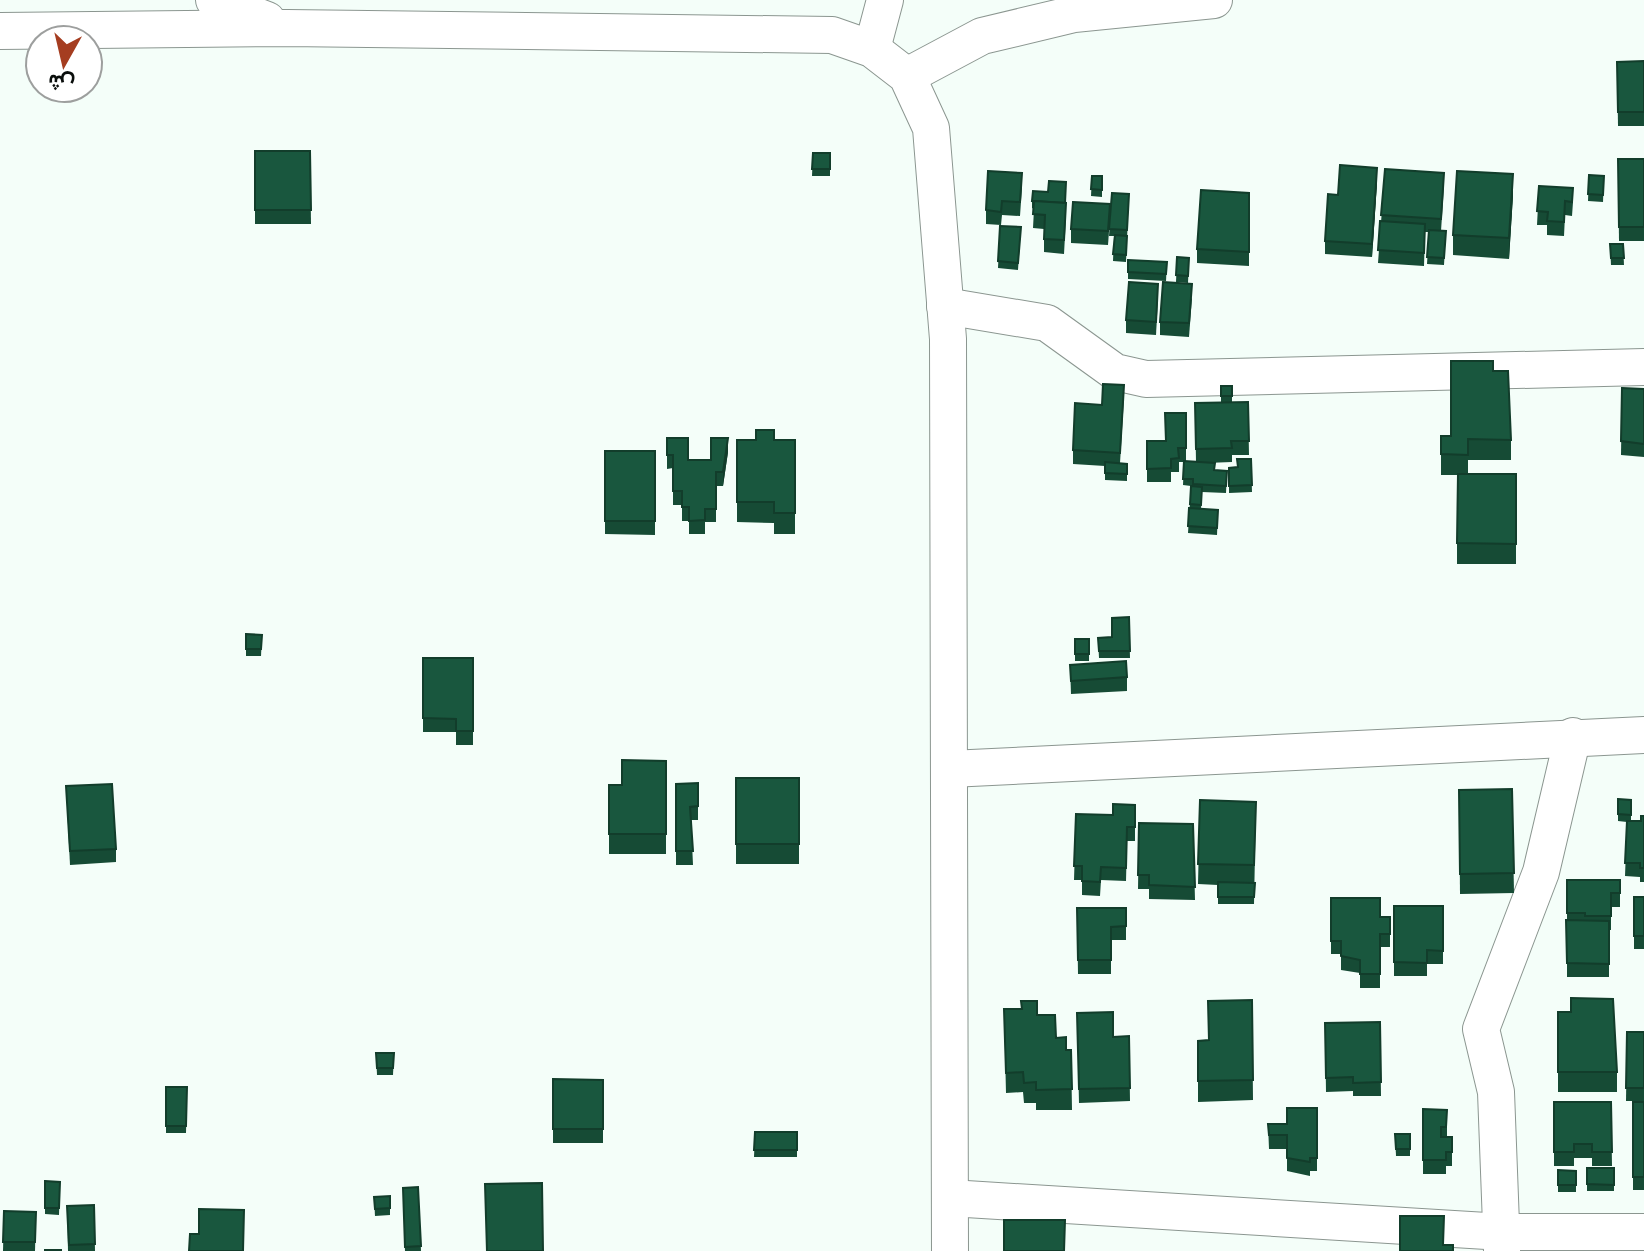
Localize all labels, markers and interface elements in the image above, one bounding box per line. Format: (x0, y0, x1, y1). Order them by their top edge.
north arrow (24, 24, 104, 104)
text: ش (46, 68, 76, 99)

